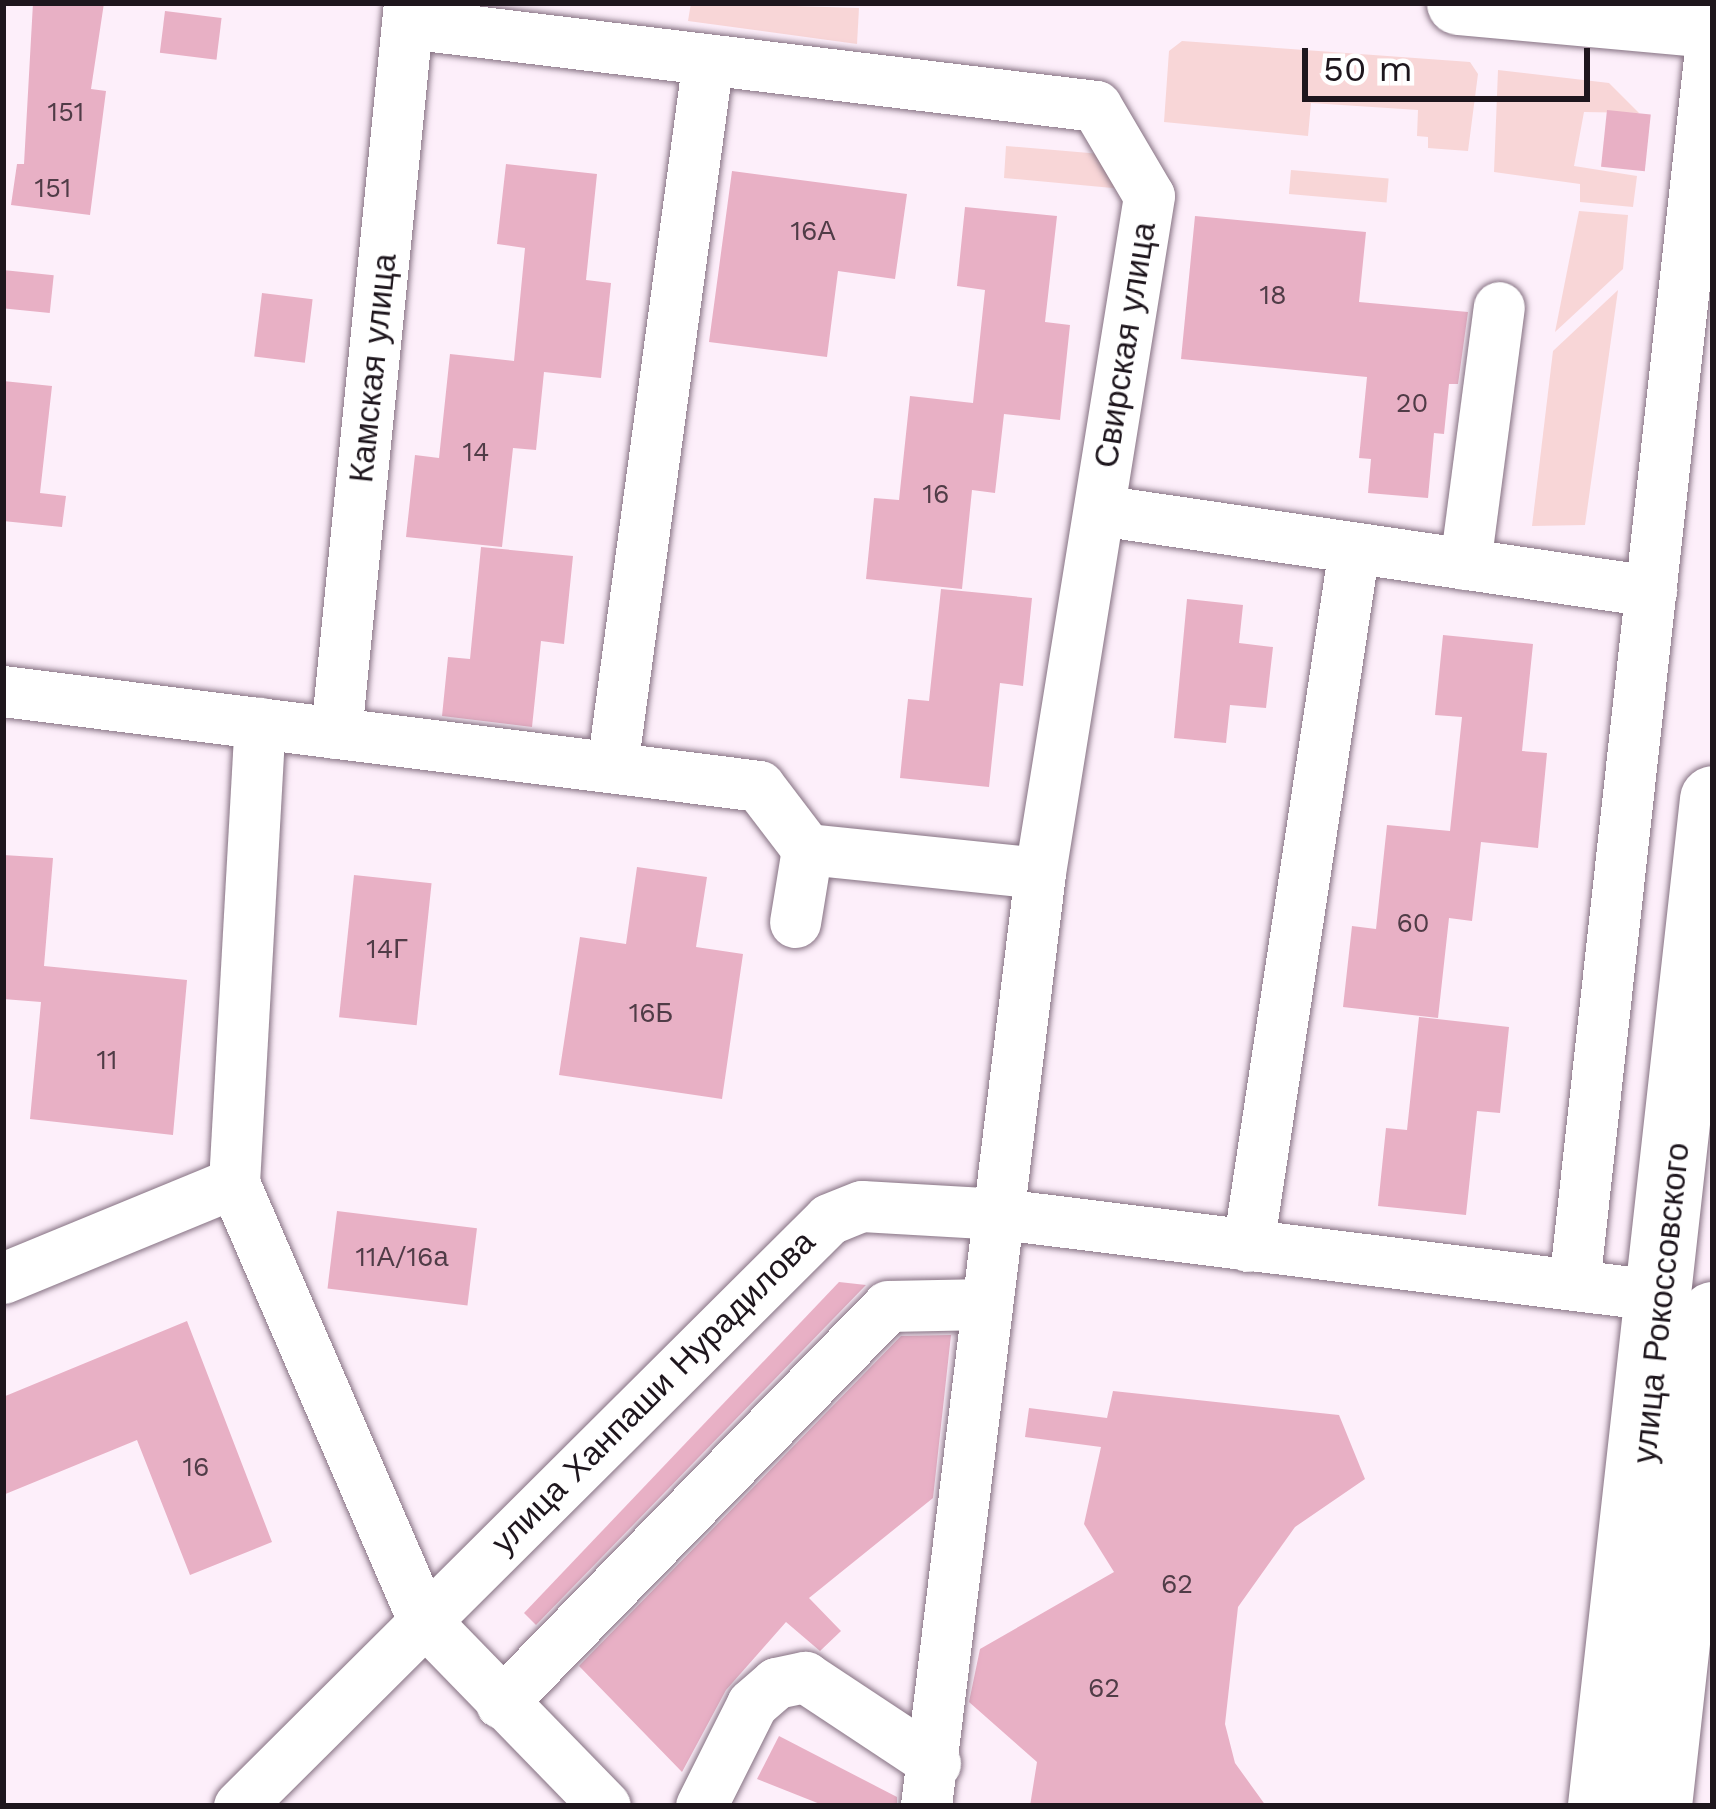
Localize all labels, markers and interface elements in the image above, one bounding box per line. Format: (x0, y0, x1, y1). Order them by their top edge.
scale bar (1308, 24, 1596, 98)
text: 50 m (1323, 48, 1413, 90)
house number: 151 (48, 97, 84, 129)
house number: 151 (35, 173, 71, 205)
house number: 16А (791, 216, 835, 248)
street label: Свирская улица (1086, 219, 1164, 471)
street label: Камская улица (341, 252, 405, 484)
house number: 18 (1259, 280, 1287, 312)
house number: 20 (1396, 388, 1428, 420)
house number: 14 (462, 437, 490, 469)
house number: 16 (923, 479, 949, 511)
house number: 60 (1396, 908, 1430, 940)
house number: 14Г (366, 934, 408, 966)
house number: 16Б (629, 998, 673, 1030)
house number: 11 (96, 1045, 118, 1077)
street label: улица Рокоссовского (1624, 1141, 1698, 1465)
street label: улица Ханпаши Нурадилова (483, 1222, 823, 1562)
house number: 11А/16а (356, 1242, 448, 1274)
house number: 16 (183, 1452, 209, 1484)
house number: 62 (1161, 1569, 1193, 1601)
house number: 62 (1088, 1673, 1120, 1705)

